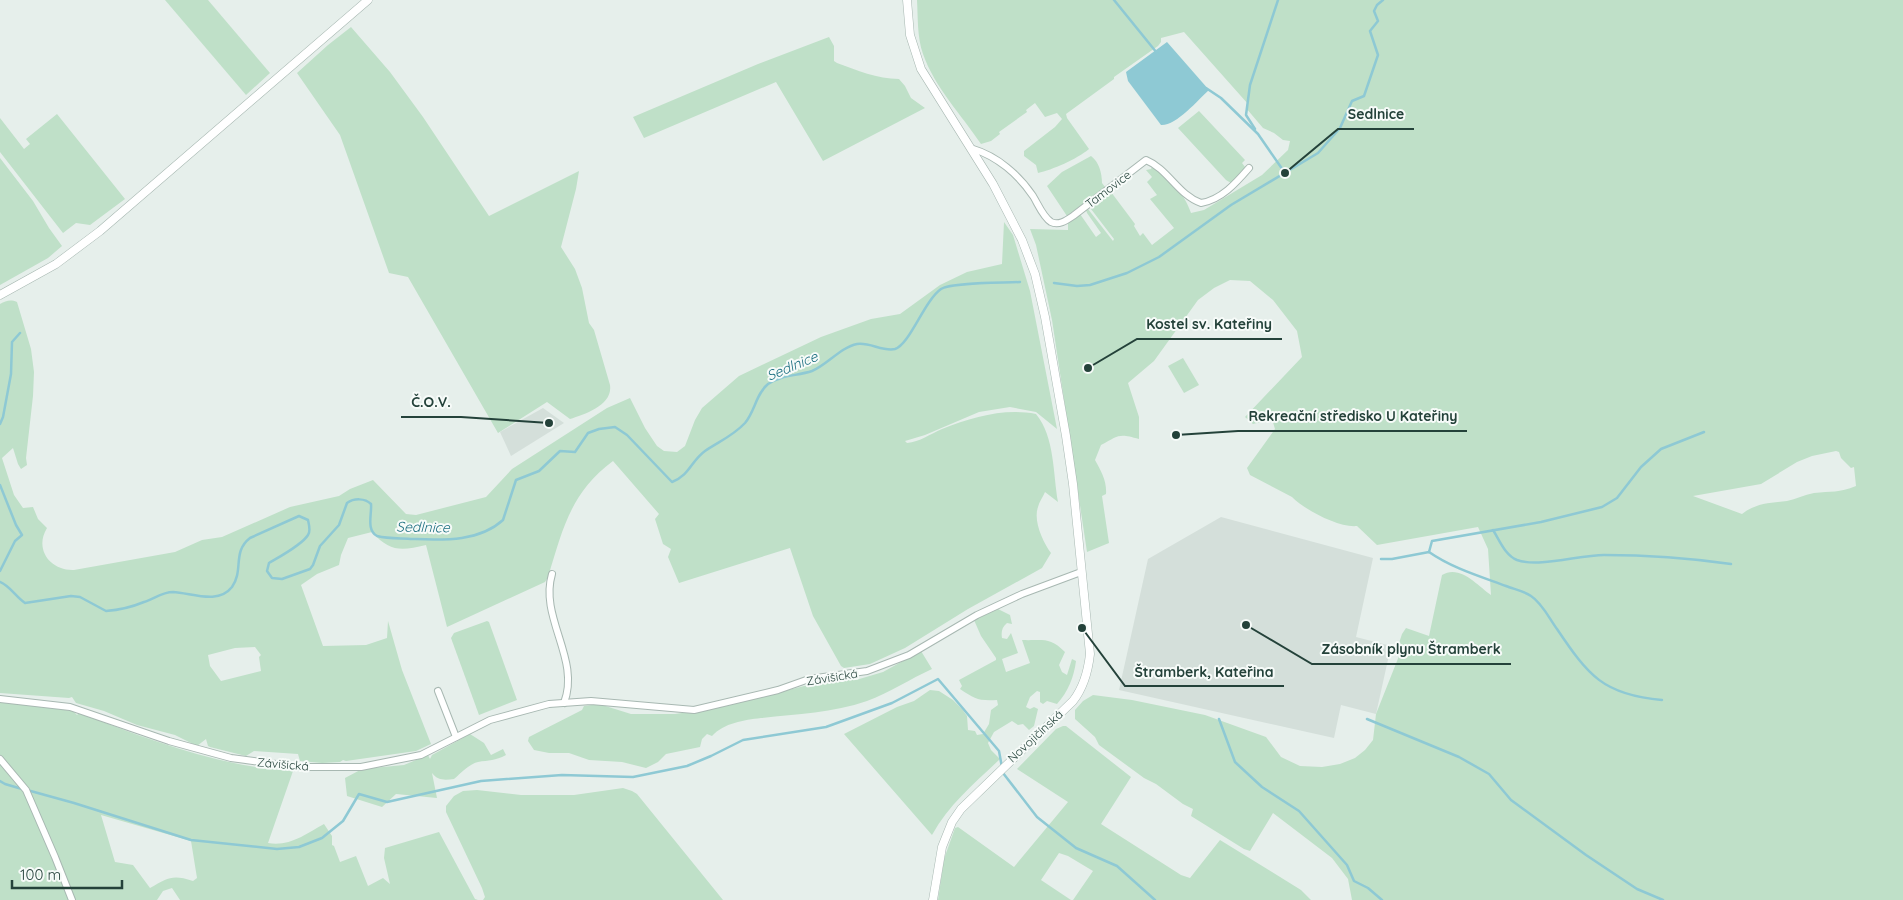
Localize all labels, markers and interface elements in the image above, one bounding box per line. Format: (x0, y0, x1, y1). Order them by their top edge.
callout: Sedlnice (1338, 100, 1414, 129)
text: Sedlnice (1348, 105, 1404, 123)
street label: Tamovice (1082, 167, 1134, 211)
callout: Kostel sv. Kateřiny (1137, 310, 1282, 339)
text: Kostel sv. Kateřiny (1146, 315, 1272, 333)
water label: Sedlnice (764, 347, 821, 385)
callout: Č.O.V. (401, 388, 461, 417)
text: Č.O.V. (411, 393, 451, 411)
callout: Rekreační středisko U Kateřiny (1238, 402, 1467, 431)
text: Rekreační středisko U Kateřiny (1248, 407, 1458, 425)
water label: Sedlnice (396, 518, 451, 536)
callout: Zásobník plynu Štramberk (1312, 635, 1511, 664)
text: Zásobník plynu Štramberk (1321, 640, 1501, 658)
callout: Štramberk, Kateřina (1125, 657, 1284, 686)
text: Štramberk, Kateřina (1135, 663, 1273, 681)
street label: Závišická (805, 666, 859, 688)
street label: Novojičínská (1004, 707, 1066, 765)
street label: Závišická (257, 754, 309, 774)
scale bar (12, 858, 122, 890)
text: 100 m (20, 865, 61, 884)

